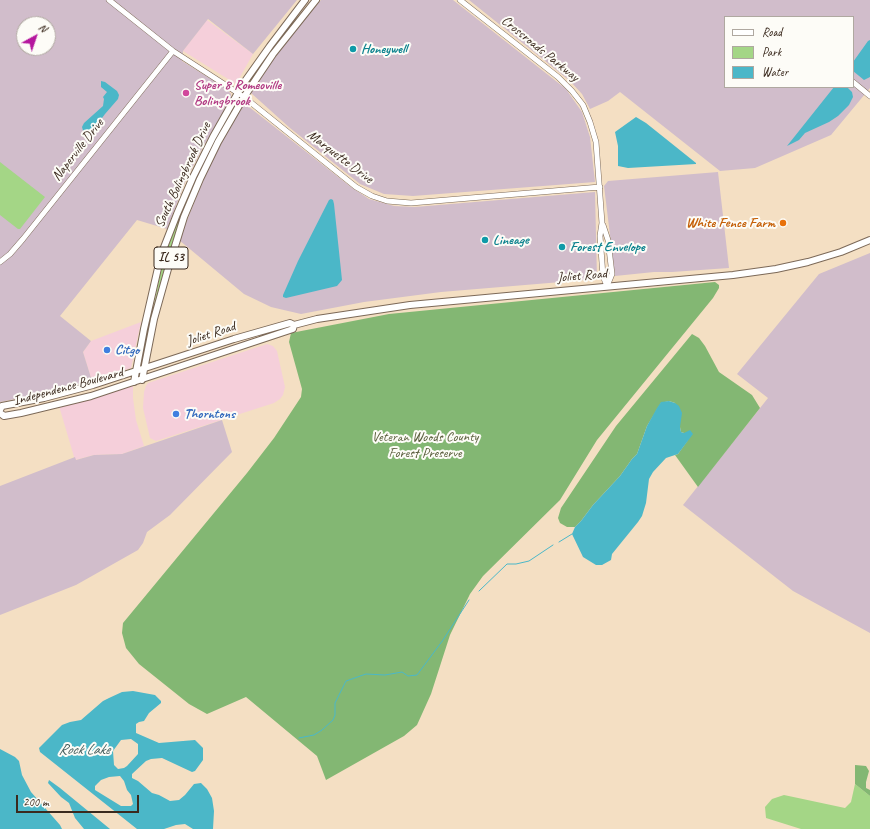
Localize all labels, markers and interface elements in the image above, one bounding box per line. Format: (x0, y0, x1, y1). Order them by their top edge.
street label: Crossroads Parkway (498, 12, 582, 86)
north arrow (16, 16, 56, 56)
legend (724, 16, 854, 88)
text: N (36, 20, 50, 35)
text: Road (762, 24, 782, 40)
place label: Honeywell (361, 41, 407, 57)
marker: Honeywell (348, 44, 358, 54)
text: Park (762, 44, 781, 60)
text: Water (762, 64, 788, 80)
place label: Super 8 Romeoville Bolingbrook (194, 77, 281, 110)
marker: Super 8 Romeoville Bolingbrook (181, 88, 191, 98)
street label: Naperville Drive (48, 115, 108, 185)
street label: South Bolingbrook Drive (151, 120, 215, 230)
street label: Marquette Drive (304, 127, 376, 187)
place label: White Fence Farm (686, 215, 775, 231)
marker: White Fence Farm (778, 218, 788, 228)
place label: Lineage (493, 232, 529, 248)
marker: Lineage (480, 235, 490, 245)
place label: Forest Envelope (570, 239, 645, 255)
marker: Forest Envelope (557, 242, 567, 252)
road number: IL 53 (154, 247, 188, 269)
street label: Joliet Road (556, 265, 608, 287)
street label: Joliet Road (185, 318, 237, 350)
place label: Citgo (115, 342, 139, 358)
marker: Citgo (102, 345, 112, 355)
street label: Independence Boulevard (11, 364, 125, 410)
place label: Thorntons (184, 406, 235, 422)
marker: Thorntons (171, 409, 181, 419)
park label: Veteran Woods County Forest Preserve (372, 429, 478, 462)
water label: Rock Lake (59, 741, 109, 759)
scale bar (18, 787, 141, 813)
text: 200 m (23, 794, 49, 810)

